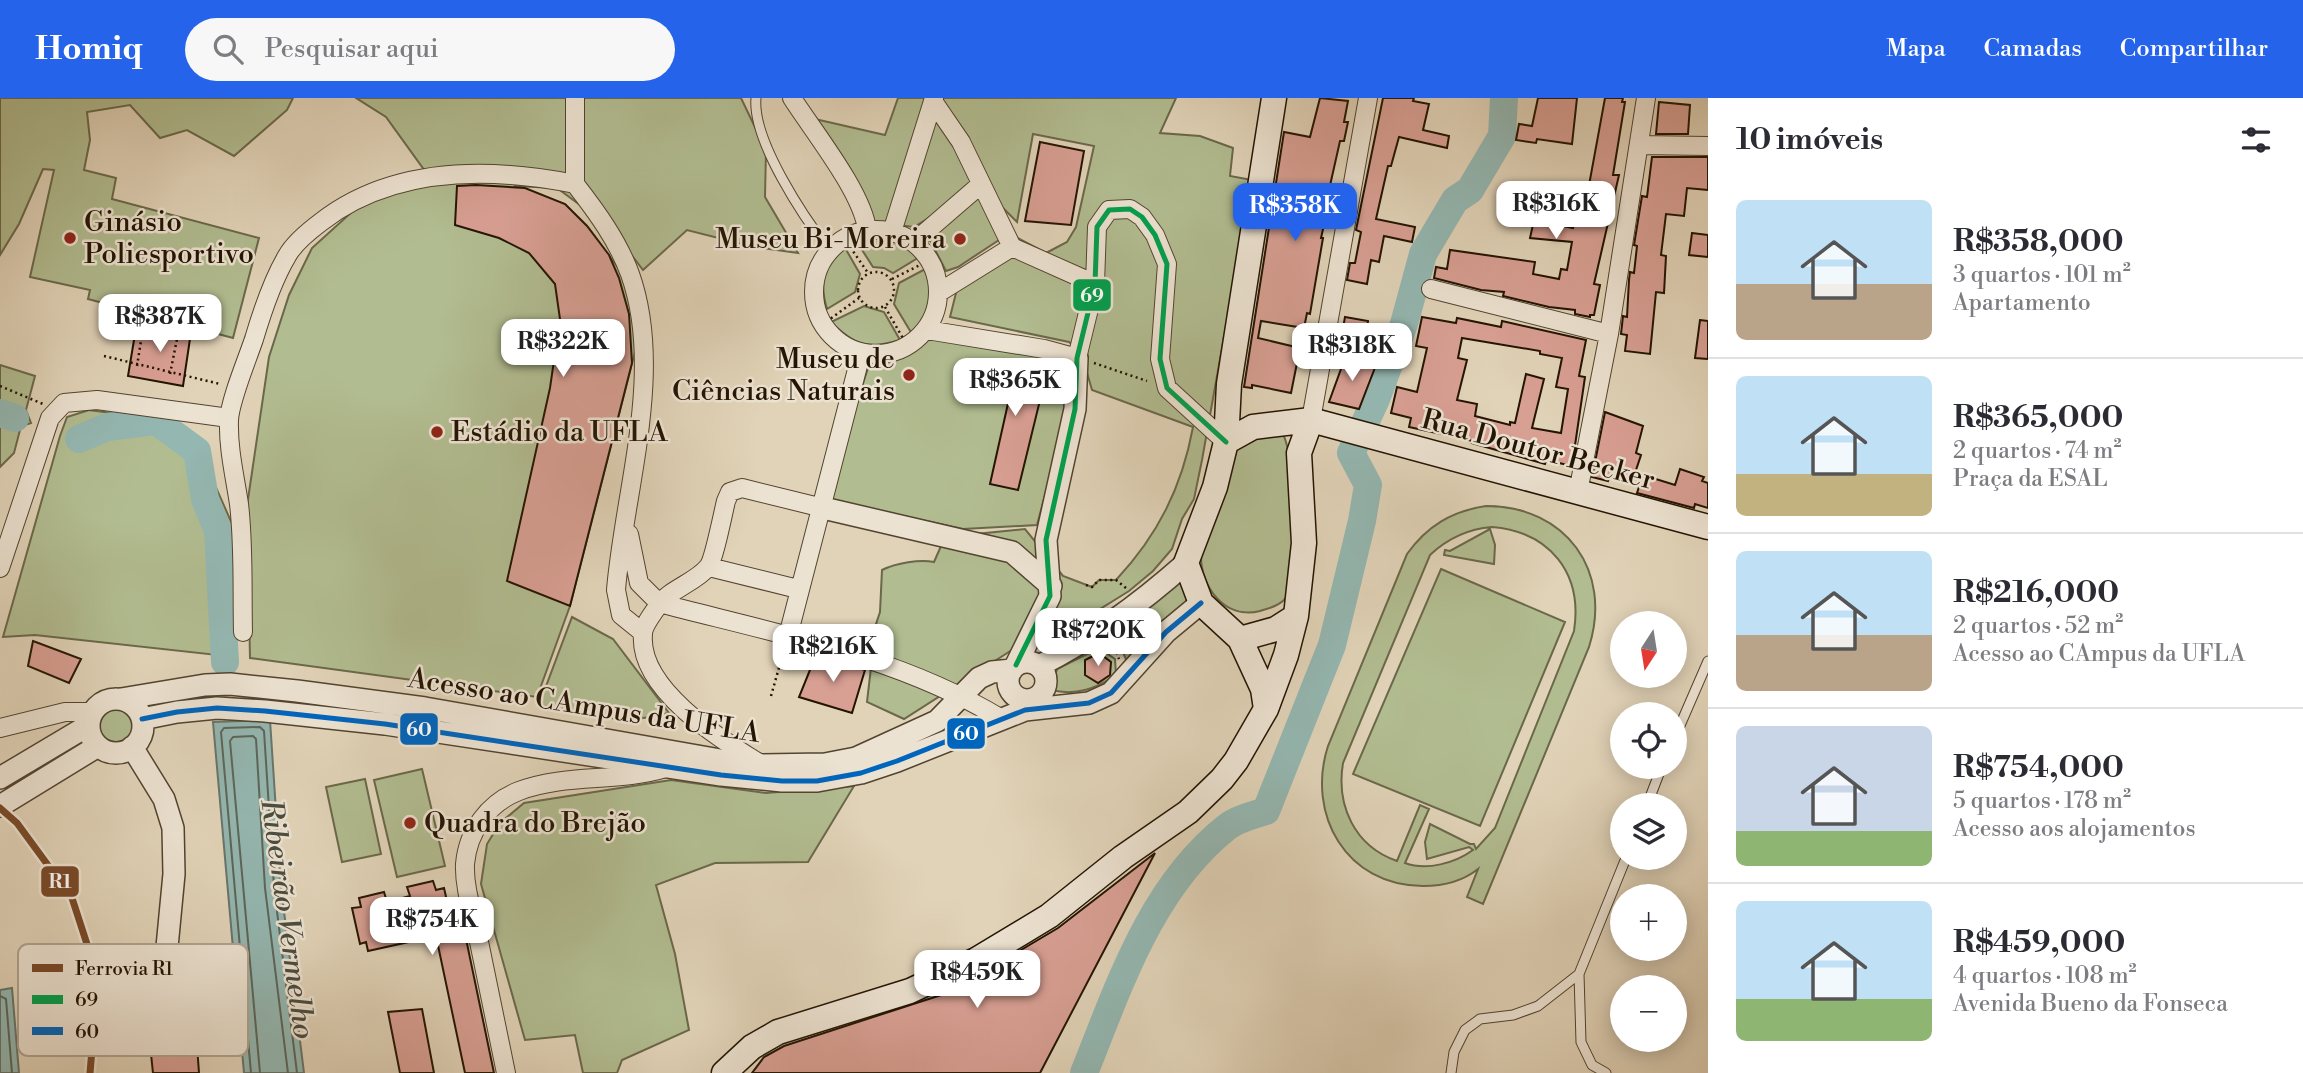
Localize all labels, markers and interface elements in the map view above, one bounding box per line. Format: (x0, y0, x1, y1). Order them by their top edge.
search box (185, 18, 675, 81)
text: Homiq (35, 29, 143, 70)
icon: search (209, 30, 247, 68)
text: Pesquisar aqui (265, 33, 439, 65)
text: Mapa (1886, 34, 1946, 64)
text: Camadas (1984, 34, 2082, 64)
text: Compartilhar (2120, 34, 2268, 64)
text: 10 imóveis (1736, 121, 1883, 159)
icon: filters (2237, 121, 2275, 159)
pin: R$316K (1499, 181, 1613, 241)
pin: R$358K (1238, 184, 1352, 243)
text: R$316K (1512, 190, 1600, 218)
text: R$358K (1249, 192, 1341, 220)
place label: Ginásio Poliesportivo (84, 205, 254, 272)
place label: Museu Bi-Moreira (715, 222, 947, 257)
text: R$358,000 (1953, 223, 2123, 261)
icon: home (1792, 228, 1876, 312)
marker: Ginásio Poliesportivo (62, 230, 78, 246)
marker: Museu Bi-Moreira (952, 231, 968, 247)
text: 3 quartos · 101 m² (1953, 261, 2131, 289)
line badge: 69 (1072, 278, 1112, 312)
text: 69 (1080, 284, 1104, 308)
text: Apartamento (1953, 289, 2091, 317)
pin: R$387K (103, 294, 217, 354)
text: R$387K (115, 303, 205, 331)
pin: R$322K (506, 320, 620, 379)
pin: R$318K (1295, 324, 1409, 383)
text: R$322K (517, 328, 609, 356)
text: R$318K (1308, 332, 1396, 360)
place label: Museu de Ciências Naturais (672, 342, 895, 409)
pin: R$365K (958, 358, 1072, 418)
marker: Museu de Ciências Naturais (901, 367, 917, 383)
text: R$365K (969, 367, 1061, 395)
text: R$365,000 (1953, 399, 2123, 437)
street label: Rua Doutor Becker (1417, 402, 1659, 498)
icon: home (1792, 404, 1876, 488)
place label: Estádio da UFLA (451, 415, 668, 450)
marker: Estádio da UFLA (429, 424, 445, 440)
text: 2 quartos · 74 m² (1953, 437, 2121, 465)
text: Praça da ESAL (1953, 465, 2108, 493)
text: R$216,000 (1953, 574, 2119, 612)
icon: home (1792, 579, 1876, 663)
pin: R$720K (1041, 608, 1155, 668)
north arrow (1610, 611, 1687, 688)
map controls (1610, 611, 1687, 1052)
text: 2 quartos · 52 m² (1953, 612, 2123, 640)
text: R$720K (1051, 617, 1145, 645)
pin: R$216K (776, 624, 890, 684)
text: R$216K (789, 633, 877, 661)
text: Acesso ao CAmpus da UFLA (1953, 640, 2245, 668)
street label: Acesso ao CAmpus da UFLA (405, 661, 763, 751)
button: locate (1610, 702, 1687, 779)
line badge: 60 (399, 712, 439, 746)
line badge: 60 (946, 717, 986, 750)
text: 60 (406, 718, 432, 742)
text: 60 (953, 722, 979, 746)
text: R$754,000 (1953, 749, 2124, 787)
icon: home (1792, 754, 1876, 838)
text: 5 quartos · 178 m² (1953, 787, 2131, 815)
button: layers (1610, 793, 1687, 870)
water label: Ribeirão Vermelho (251, 796, 323, 1041)
place label: Quadra do Brejão (424, 806, 646, 841)
marker: Quadra do Brejão (402, 815, 418, 831)
text: Acesso aos alojamentos (1953, 815, 2196, 843)
line badge: R1 (40, 865, 80, 898)
text: R1 (48, 870, 72, 894)
button: + (1610, 884, 1687, 961)
pin: R$754K (375, 898, 489, 957)
text: R$754K (386, 906, 478, 934)
text: R$459,000 (1953, 924, 2125, 962)
icon: home (1792, 929, 1876, 1013)
legend (18, 944, 248, 1056)
pin: R$459K (920, 950, 1034, 1010)
text: Ferrovia R1 (75, 957, 173, 981)
text: R$459K (930, 959, 1024, 987)
text: 4 quartos · 108 m² (1953, 962, 2137, 990)
button: − (1610, 975, 1687, 1052)
text: 69 (75, 988, 98, 1012)
text: Avenida Bueno da Fonseca (1953, 990, 2228, 1018)
text: 60 (75, 1020, 99, 1044)

